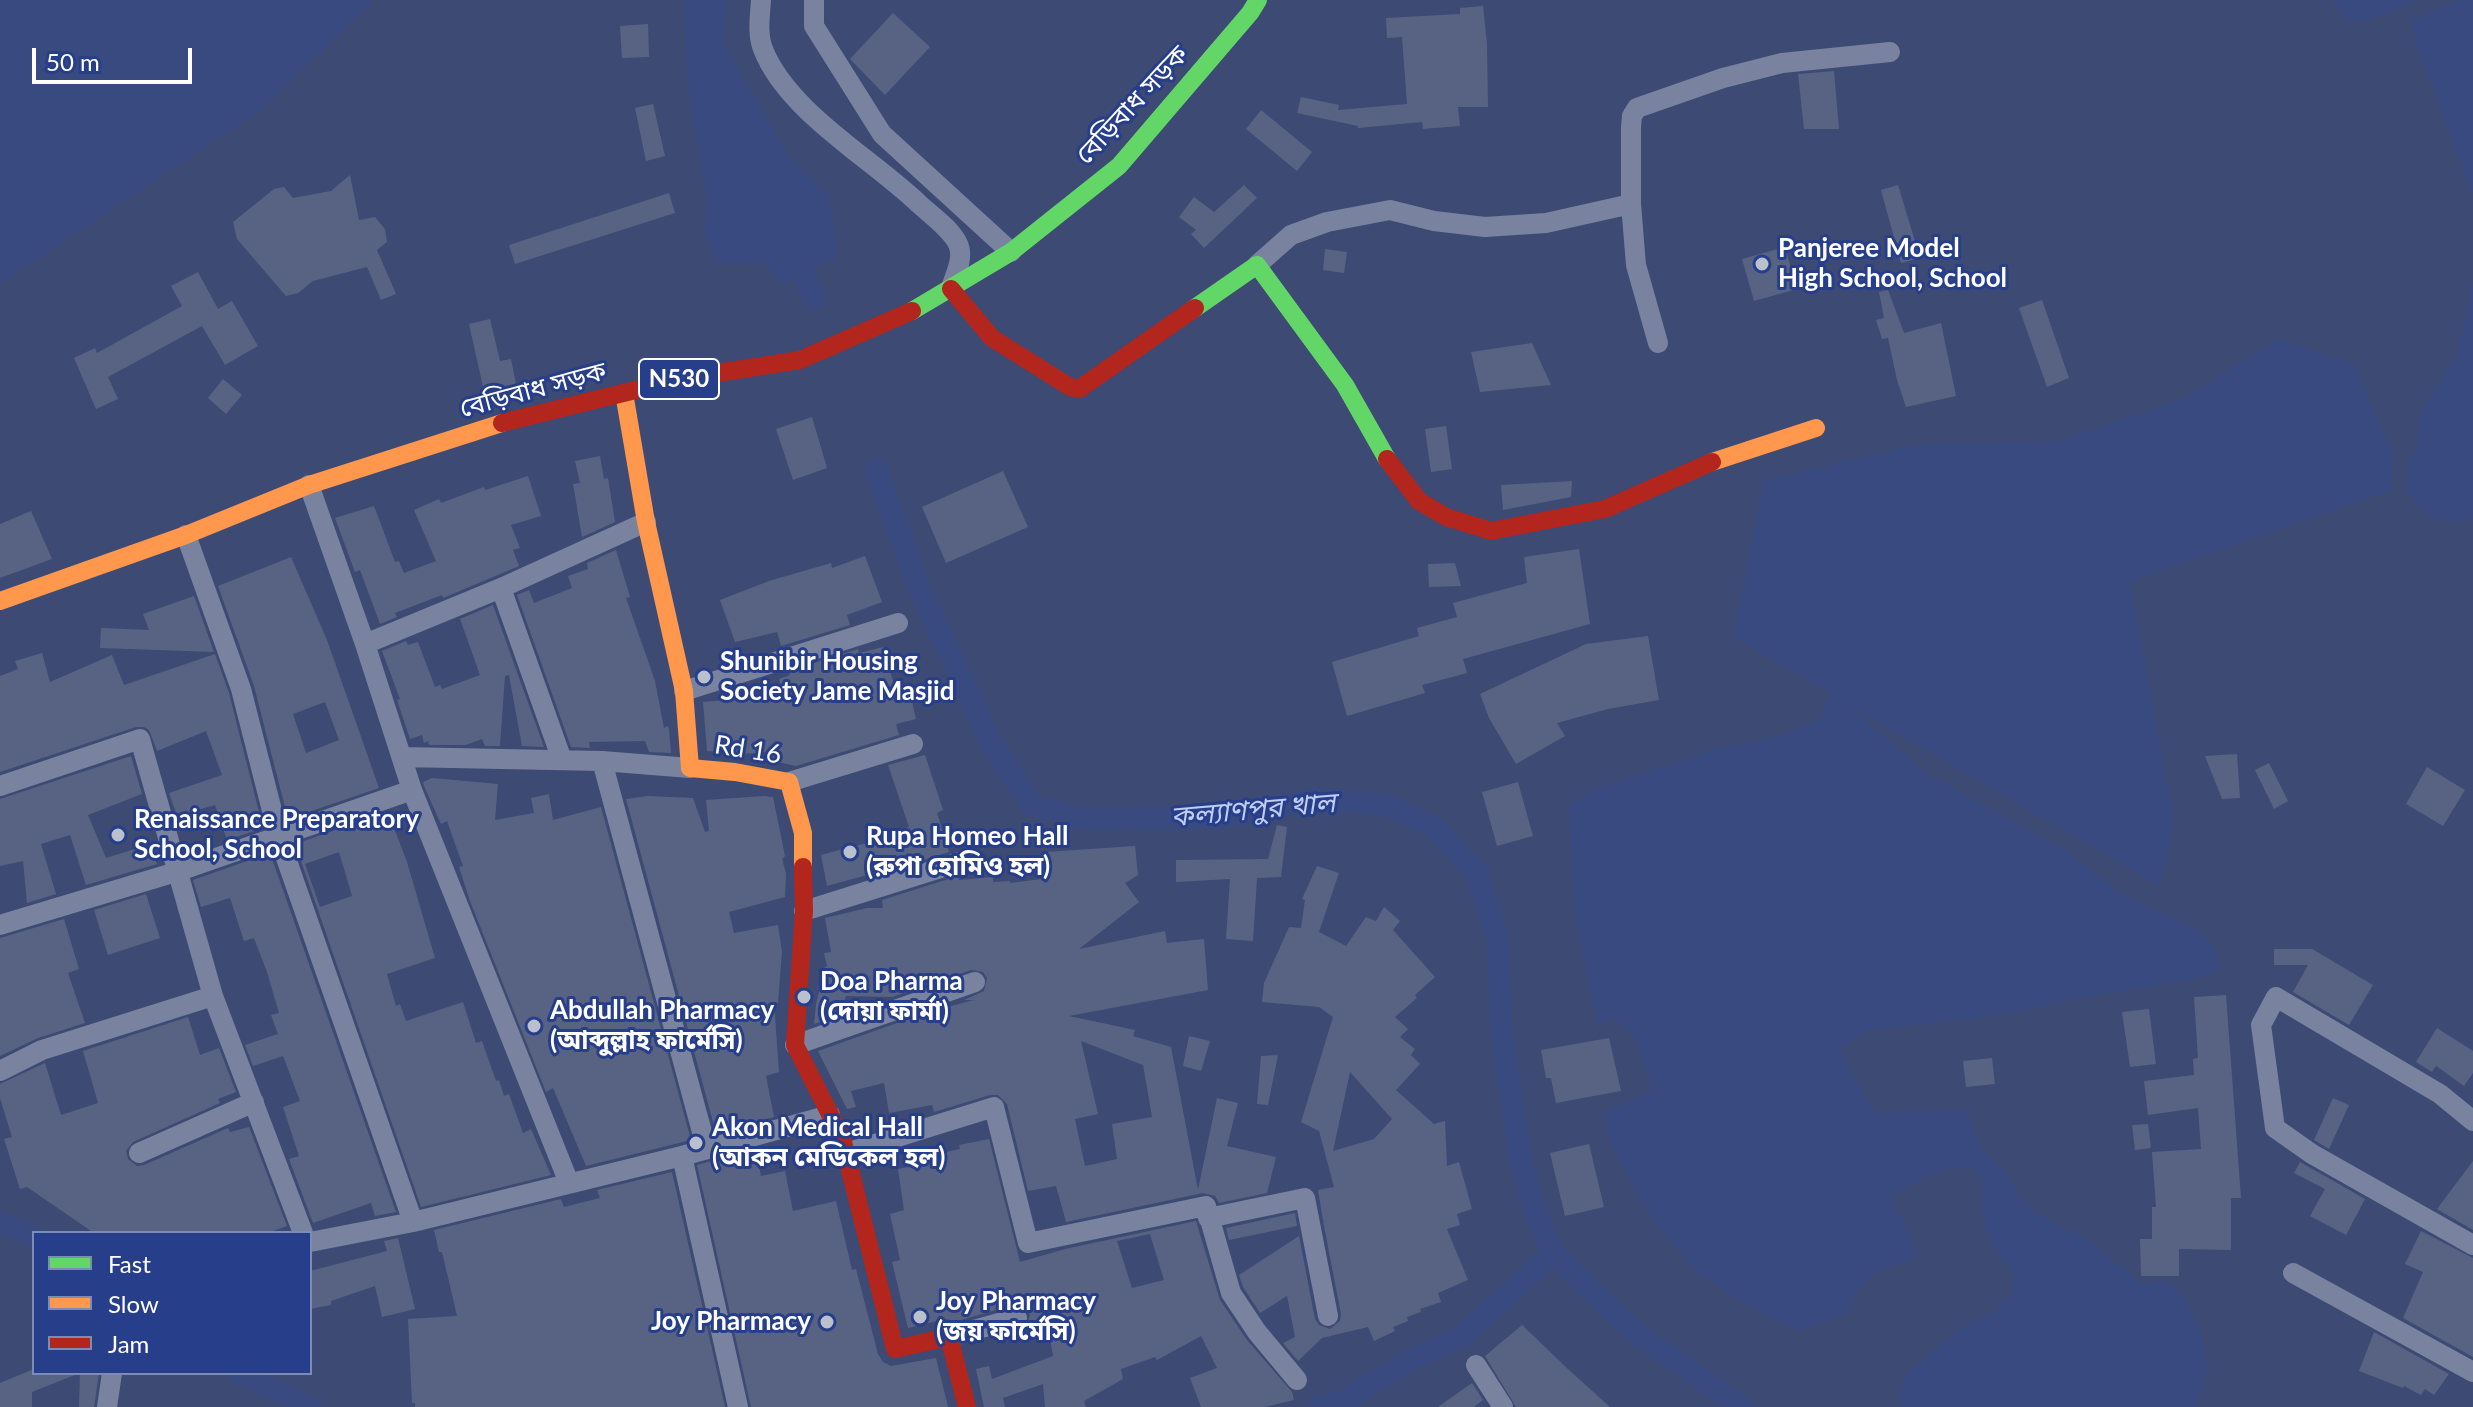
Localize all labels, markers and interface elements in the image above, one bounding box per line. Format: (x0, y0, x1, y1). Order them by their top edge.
scale bar (36, 32, 196, 82)
street label: বেড়িবাধ সড়ক (1069, 39, 1195, 171)
text: 50 m (46, 47, 100, 76)
place label: Panjeree Model High School, School (1778, 233, 2007, 294)
marker: Panjeree Model High School, School (1753, 255, 1771, 273)
street label: বেড়িবাধ সড়ক (456, 355, 610, 425)
road number: N530 (639, 359, 719, 399)
place label: Shunibir Housing Society Jame Masjid (720, 646, 954, 708)
marker: Shunibir Housing Society Jame Masjid (695, 668, 713, 686)
street label: Rd 16 (712, 729, 784, 771)
water label: কল্যাণপুর খাল (1169, 786, 1337, 834)
place label: Renaissance Preparatory School, School (134, 804, 419, 866)
place label: Rupa Homeo Hall (রুপা হোমিও হল) (866, 821, 1068, 882)
marker: Renaissance Preparatory School, School (109, 826, 127, 844)
marker: Rupa Homeo Hall (রুপা হোমিও হল) (841, 843, 859, 861)
place label: Doa Pharma (দোয়া ফার্মা) (820, 966, 963, 1028)
marker: Doa Pharma (দোয়া ফার্মা) (795, 988, 813, 1006)
place label: Abdullah Pharmacy (আব্দুল্লাহ ফার্মেসি) (550, 995, 774, 1056)
marker: Abdullah Pharmacy (আব্দুল্লাহ ফার্মেসি) (525, 1017, 543, 1035)
place label: Akon Medical Hall (আকন মেডিকেল হল) (712, 1112, 945, 1174)
marker: Akon Medical Hall (আকন মেডিকেল হল) (687, 1134, 705, 1152)
legend (32, 1231, 312, 1375)
text: Fast (108, 1249, 151, 1278)
place label: Joy Pharmacy (জয় ফার্মেসি) (936, 1286, 1096, 1348)
text: Slow (108, 1289, 159, 1318)
place label: Joy Pharmacy (651, 1306, 811, 1338)
marker: Joy Pharmacy (জয় ফার্মেসি) (911, 1308, 929, 1326)
marker: Joy Pharmacy (818, 1313, 836, 1331)
text: Jam (108, 1329, 149, 1358)

